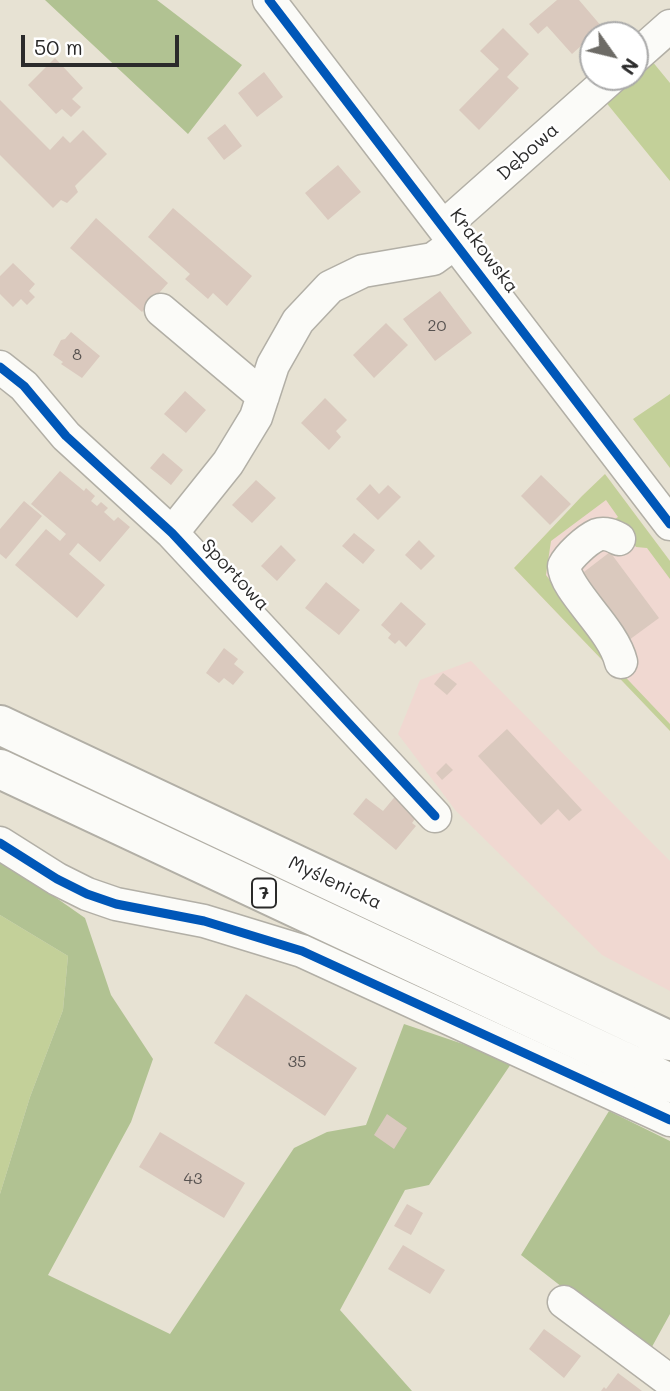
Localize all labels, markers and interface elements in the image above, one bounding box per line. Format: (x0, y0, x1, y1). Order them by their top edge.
scale bar (24, 21, 182, 65)
north arrow (579, 21, 649, 91)
text: 50 m (34, 33, 83, 60)
text: N (616, 54, 645, 80)
street label: Dębowa (493, 119, 563, 185)
street label: Krakowska (445, 204, 523, 298)
house number: 20 (428, 316, 446, 336)
house number: 8 (72, 345, 82, 365)
street label: Sportowa (196, 535, 274, 615)
street label: Myślenicka (285, 851, 385, 915)
road number: 7 (252, 878, 276, 908)
house number: 35 (288, 1052, 306, 1072)
house number: 43 (184, 1169, 202, 1189)

